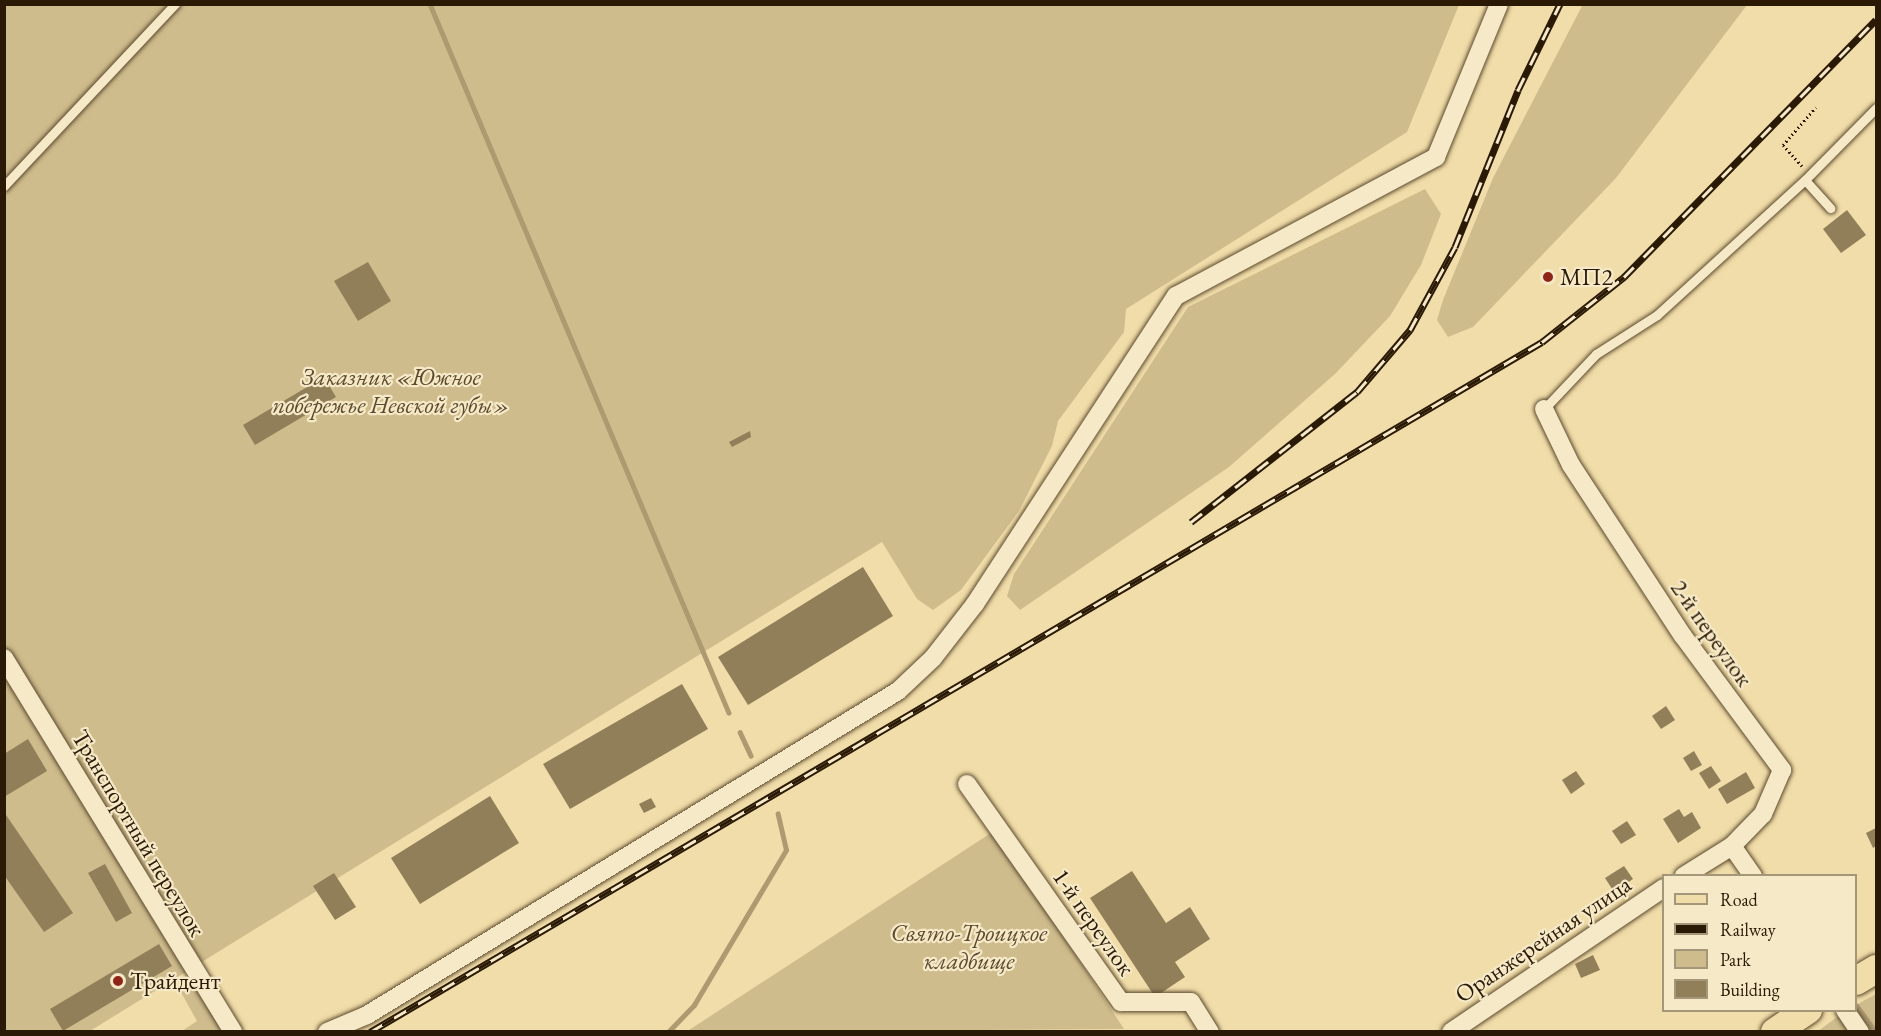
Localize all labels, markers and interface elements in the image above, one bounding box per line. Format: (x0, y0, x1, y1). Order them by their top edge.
place label: МП2 (1560, 263, 1613, 291)
marker: МП2 (1541, 270, 1555, 284)
park label: Заказник «Южное побережье Невской губы» (273, 363, 509, 419)
street label: 2-й переулок (1665, 574, 1759, 692)
street label: Транспортный переулок (66, 724, 212, 942)
street label: 1-й переулок (1047, 863, 1141, 981)
street label: Оранжерейная улица (1449, 869, 1637, 1009)
legend (1662, 874, 1857, 1012)
text: Road (1720, 888, 1758, 911)
text: Railway (1720, 918, 1776, 941)
park label: Свято-Троицкое кладбище (891, 919, 1047, 975)
text: Park (1720, 948, 1751, 971)
place label: Трайдент (130, 967, 221, 995)
marker: Трайдент (111, 974, 125, 988)
text: Building (1720, 978, 1780, 1001)

